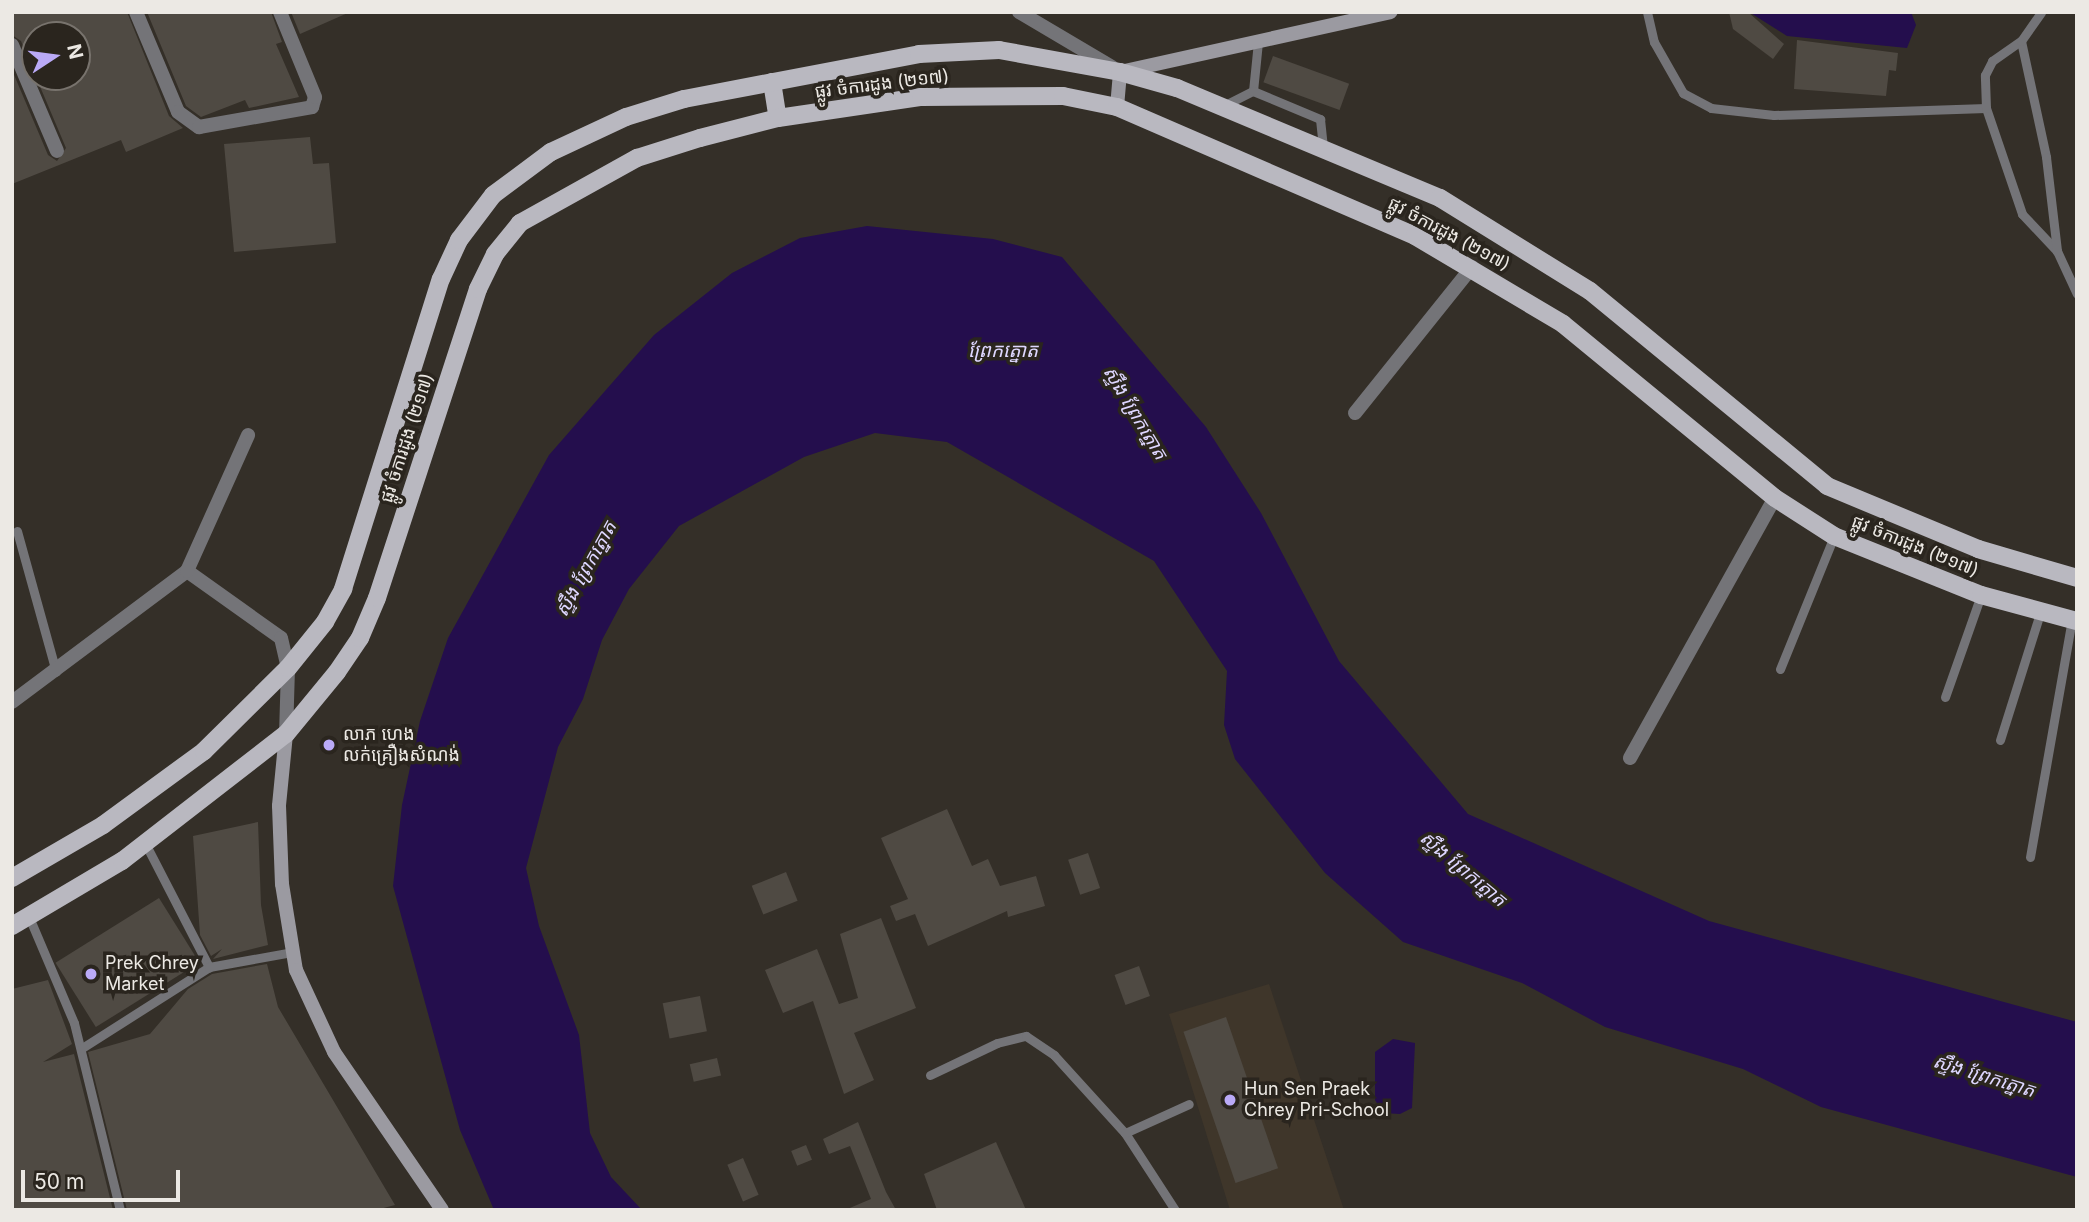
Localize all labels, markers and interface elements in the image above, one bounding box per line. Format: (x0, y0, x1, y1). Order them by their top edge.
north arrow (21, 21, 91, 91)
text: N (62, 42, 88, 61)
street label: ផ្លូវ ចំការដូង (២១៧) (814, 65, 950, 103)
street label: ផ្លូវ ចំការដូង (២១៧) (1384, 193, 1514, 275)
water label: ព្រែកត្នោត (968, 340, 1038, 362)
water label: ស្ទឹង ព្រែកត្នោត (1098, 362, 1172, 464)
street label: ផ្លូវ ចំការដូង (២១៧) (376, 370, 438, 506)
street label: ផ្លូវ ចំការដូង (២១៧) (1848, 511, 1982, 581)
water label: ស្ទឹង ព្រែកត្នោត (551, 517, 621, 621)
place label: លាភ ហេង លក់គ្រឿងសំណង់ (343, 724, 460, 766)
marker: លាភ ហេង លក់គ្រឿងសំណង់ (321, 737, 337, 753)
water label: ស្ទឹង ព្រែកត្នោត (1415, 826, 1511, 912)
place label: Prek Chrey Market (105, 953, 199, 996)
marker: Prek Chrey Market (83, 966, 99, 982)
water label: ស្ទឹង ព្រែកត្នោត (1930, 1050, 2038, 1102)
place label: Hun Sen Praek Chrey Pri-School (1244, 1079, 1389, 1122)
marker: Hun Sen Praek Chrey Pri-School (1222, 1092, 1238, 1108)
scale bar (24, 1156, 184, 1200)
text: 50 m (34, 1169, 84, 1194)

